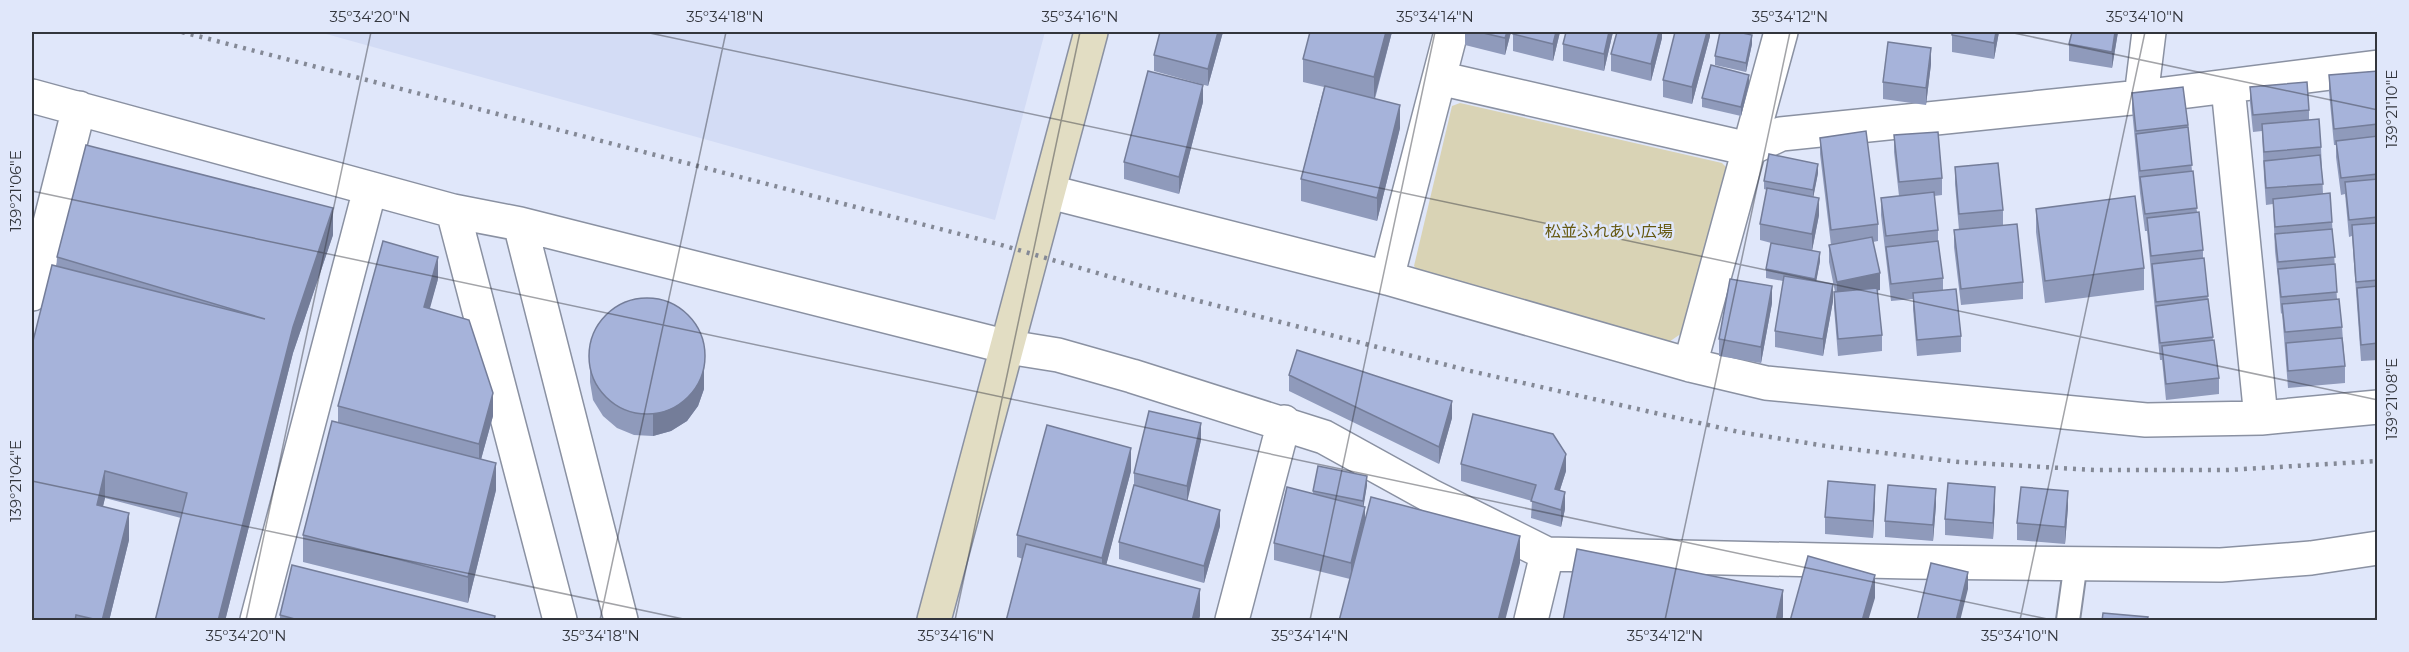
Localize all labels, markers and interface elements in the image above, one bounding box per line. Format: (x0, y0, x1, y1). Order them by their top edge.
text: 35°34'20"N (330, 7, 410, 26)
text: 35°34'18"N (686, 7, 764, 26)
text: 35°34'16"N (1042, 7, 1119, 26)
text: 35°34'14"N (1396, 7, 1474, 26)
text: 35°34'12"N (1752, 7, 1828, 26)
text: 35°34'10"N (2106, 7, 2184, 26)
text: 139°21'10"E (2382, 70, 2401, 148)
text: 139°21'06"E (6, 150, 25, 232)
park label: 松並ふれあい広場 (1545, 222, 1673, 241)
text: 139°21'08"E (2382, 358, 2401, 440)
text: 139°21'04"E (6, 440, 25, 522)
text: 35°34'20"N (206, 626, 286, 645)
text: 35°34'18"N (562, 626, 640, 645)
text: 35°34'16"N (918, 626, 995, 645)
text: 35°34'14"N (1271, 626, 1349, 645)
text: 35°34'12"N (1627, 626, 1703, 645)
text: 35°34'10"N (1981, 626, 2059, 645)

